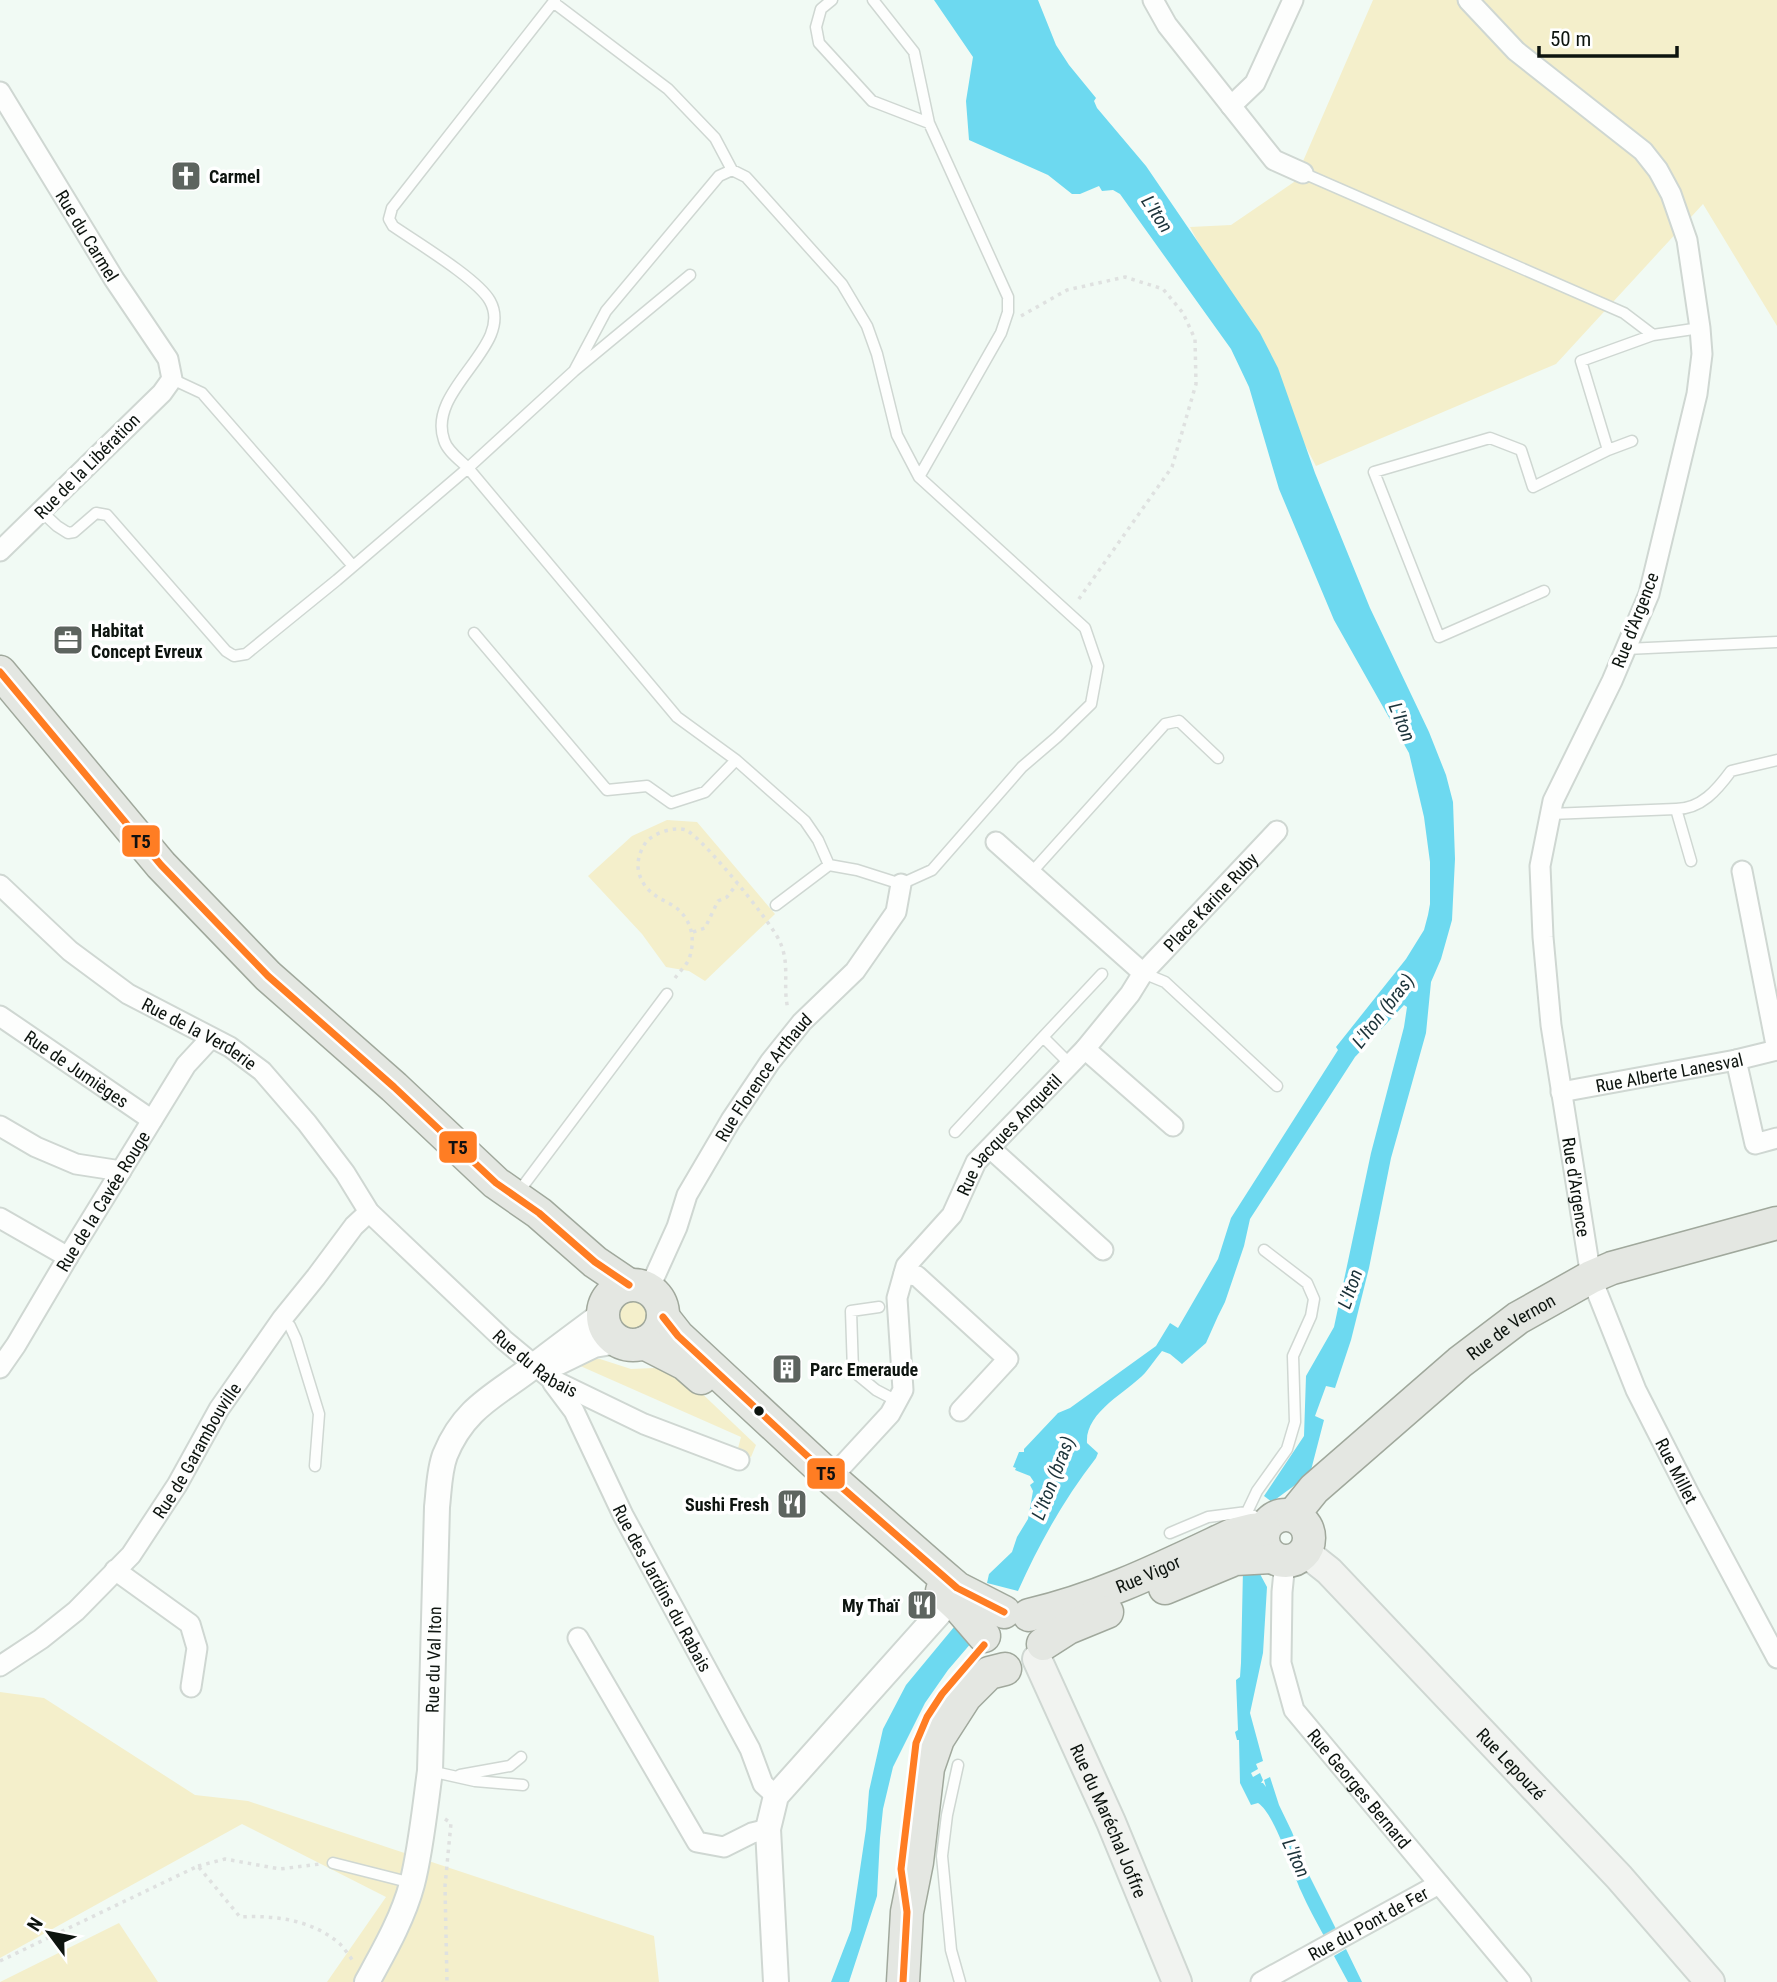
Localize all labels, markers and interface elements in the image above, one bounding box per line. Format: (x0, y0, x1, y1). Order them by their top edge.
scale bar (1539, 14, 1677, 58)
text: 50 m (1550, 27, 1591, 51)
church icon: Carmel (169, 159, 203, 193)
place label: Carmel (209, 166, 260, 187)
street label: Rue du Carmel (52, 186, 123, 285)
water label: L'Iton (1136, 191, 1178, 237)
street label: Rue de la Libération (30, 409, 144, 523)
street label: Rue d'Argence (1607, 569, 1663, 671)
place label: Habitat Concept Evreux (91, 620, 203, 662)
office icon: Habitat Concept Evreux (51, 623, 85, 657)
water label: L'Iton (1384, 699, 1420, 745)
line badge: T5 (121, 824, 161, 858)
text: T5 (131, 830, 151, 853)
street label: Place Karine Ruby (1159, 848, 1262, 955)
water label: L'Iton (bras) (1347, 969, 1419, 1053)
street label: Rue de la Verderie (139, 993, 261, 1074)
street label: Rue Florence Arthaud (710, 1008, 816, 1145)
street label: Rue de Jumièges (21, 1026, 133, 1111)
street label: Rue Alberte Lanesval (1594, 1048, 1745, 1096)
street label: Rue Jacques Anquetil (952, 1070, 1066, 1199)
street label: Rue de la Cavée Rouge (51, 1127, 154, 1275)
line badge: T5 (438, 1130, 478, 1164)
text: T5 (448, 1136, 468, 1159)
street label: Rue d'Argence (1558, 1136, 1595, 1238)
water label: L'Iton (1333, 1266, 1367, 1312)
street label: Rue de Vernon (1462, 1289, 1558, 1364)
street label: Rue du Rabais (489, 1325, 581, 1401)
building icon: Parc Emeraude (770, 1352, 804, 1386)
place label: Parc Emeraude (810, 1359, 919, 1380)
street label: Rue de Garambouville (148, 1378, 245, 1522)
unlabelled marker (752, 1404, 766, 1418)
water label: L'Iton (bras) (1027, 1433, 1079, 1523)
street label: Rue Millet (1652, 1434, 1702, 1507)
line badge: T5 (806, 1457, 846, 1490)
text: T5 (816, 1462, 836, 1485)
restaurant icon: Sushi Fresh (775, 1487, 809, 1521)
place label: Sushi Fresh (685, 1494, 769, 1515)
street label: Rue des Jardins du Rabais (609, 1501, 716, 1675)
street label: Rue Vigor (1112, 1550, 1184, 1597)
restaurant icon: My Thaï (905, 1588, 939, 1622)
place label: My Thaï (842, 1595, 900, 1616)
street label: Rue du Val Iton (421, 1606, 445, 1713)
street label: Rue Lepouzé (1473, 1723, 1550, 1804)
street label: Rue Georges Bernard (1303, 1724, 1415, 1852)
street label: Rue du Maréchal Joffre (1066, 1740, 1151, 1901)
water label: L'Iton (1277, 1835, 1315, 1881)
street label: Rue du Pont de Fer (1304, 1881, 1432, 1965)
north arrow (14, 1898, 84, 1968)
text: N (22, 1913, 48, 1935)

